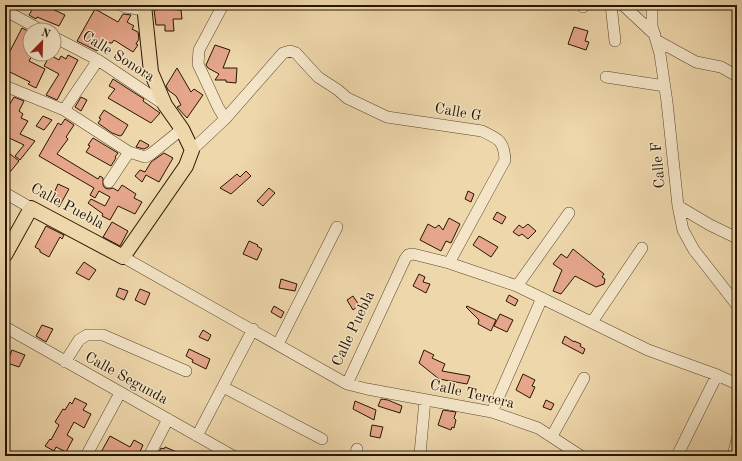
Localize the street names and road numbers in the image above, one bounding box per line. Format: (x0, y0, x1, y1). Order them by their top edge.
street label: Calle Sonora (79, 29, 157, 86)
street label: Calle G (433, 101, 483, 125)
street label: Calle F (649, 141, 669, 189)
street label: Calle Puebla (28, 181, 107, 233)
street label: Calle Puebla (330, 289, 378, 369)
street label: Calle Segunda (82, 350, 171, 408)
street label: Calle Tercera (428, 378, 516, 412)

